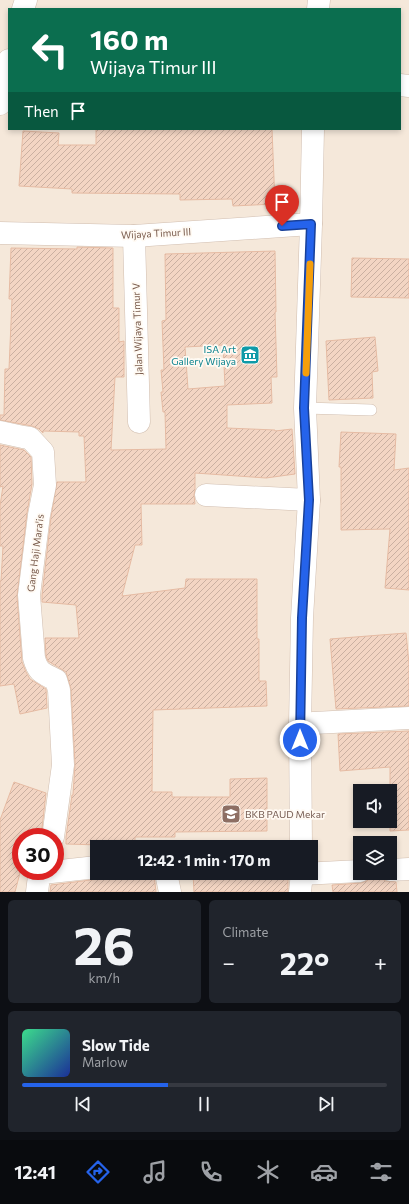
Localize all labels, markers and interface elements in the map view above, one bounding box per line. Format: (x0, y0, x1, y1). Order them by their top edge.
text: 160 m (90, 22, 168, 56)
icon: left (24, 24, 76, 76)
text: Wijaya Timur III (90, 56, 216, 78)
icon: arrive (67, 100, 89, 122)
text: Then (24, 102, 59, 120)
pin (265, 185, 299, 226)
icon: arrive (271, 191, 293, 213)
street label: Wijaya Timur III (121, 225, 191, 241)
street label: Jalan Wijaya Timur V (129, 283, 145, 375)
place label: ISA Art Gallery Wijaya (171, 343, 236, 367)
museum icon: ISA Art Gallery Wijaya (239, 344, 261, 366)
street label: Gang Haji Mara'is (24, 513, 46, 593)
position arrow (279, 719, 321, 761)
map controls (353, 784, 397, 880)
button: sound (353, 784, 397, 828)
school or university icon: BKB PAUD Mekar (220, 803, 242, 825)
place label: BKB PAUD Mekar (245, 808, 325, 820)
speed limit sign: 30 (12, 828, 64, 880)
button: layers (353, 836, 397, 880)
text: 12:42 · 1 min · 170 m (138, 851, 270, 869)
text: 26 (74, 912, 135, 976)
text: Climate (223, 924, 268, 940)
text: 22° (280, 944, 329, 981)
text: − (223, 949, 235, 976)
text: + (374, 949, 387, 976)
text: km/h (88, 970, 120, 986)
text: Slow Tide (82, 1036, 150, 1054)
text: Marlow (82, 1054, 128, 1070)
icon: previous (72, 1093, 94, 1115)
icon: pause (193, 1093, 215, 1115)
icon: next (315, 1093, 337, 1115)
icon: directions (84, 1158, 112, 1186)
icon: music (141, 1158, 169, 1186)
icon: phone (197, 1158, 225, 1186)
icon: climate (254, 1158, 282, 1186)
icon: car (310, 1158, 338, 1186)
icon: filters (367, 1158, 395, 1186)
text: 12:41 (14, 1161, 56, 1183)

